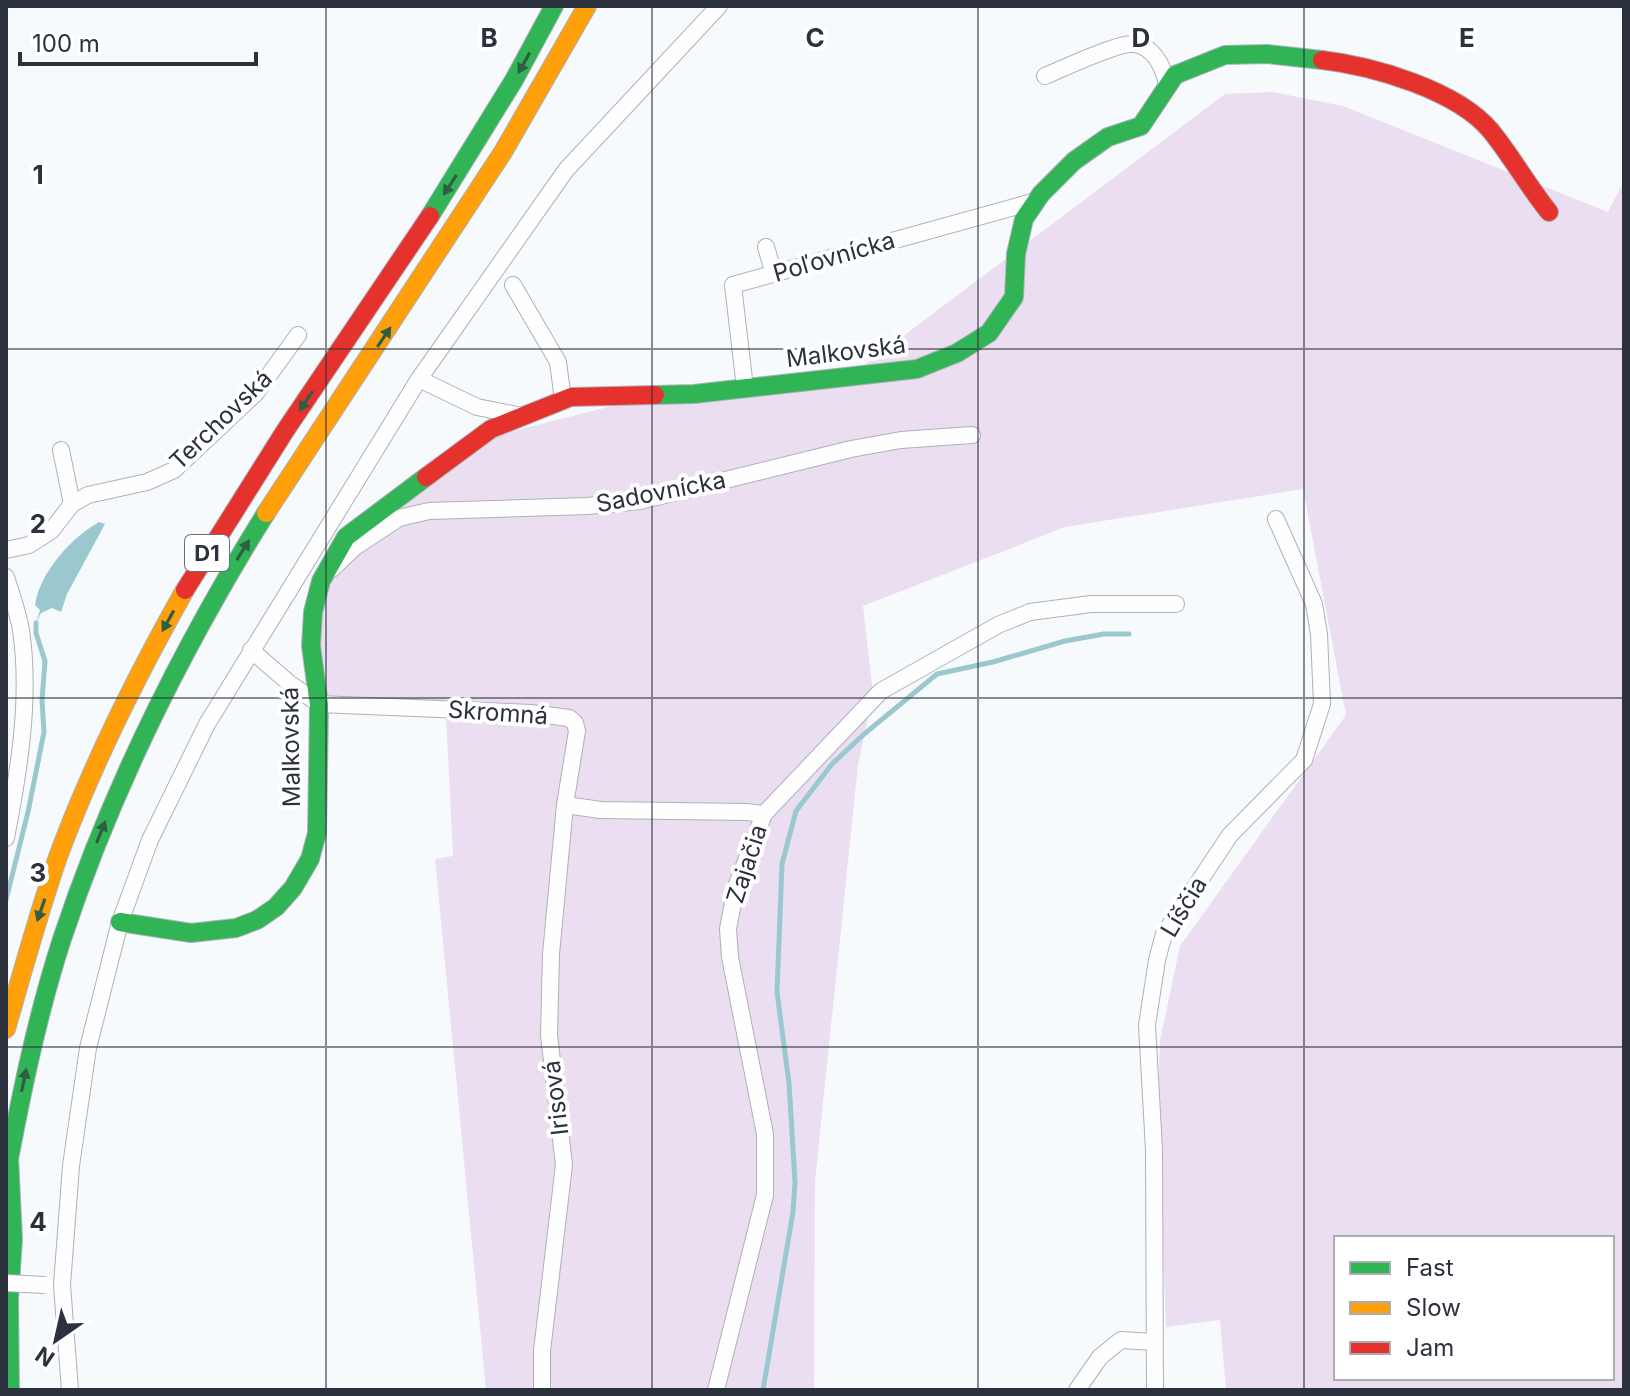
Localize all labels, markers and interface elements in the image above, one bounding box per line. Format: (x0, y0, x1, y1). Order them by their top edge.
scale bar (20, 16, 256, 66)
text: B (480, 22, 498, 53)
text: C (805, 22, 825, 53)
text: D (1132, 22, 1150, 53)
text: E (1459, 22, 1475, 53)
text: 100 m (32, 29, 100, 58)
one-way arrow (517, 51, 531, 74)
text: 1 (32, 159, 44, 190)
one-way arrow (443, 174, 458, 195)
street label: Poľovnícka (770, 225, 898, 288)
one-way arrow (376, 326, 391, 347)
street label: Malkovská (784, 330, 907, 373)
street label: Terchovská (164, 364, 278, 476)
one-way arrow (298, 390, 313, 411)
street label: Sadovnícka (594, 465, 728, 518)
text: 2 (30, 508, 46, 539)
road number: D1 (185, 535, 229, 571)
one-way arrow (236, 539, 250, 561)
one-way arrow (161, 610, 175, 632)
street label: Malkovská (275, 687, 306, 807)
street label: Skromná (447, 695, 549, 730)
one-way arrow (95, 820, 108, 844)
street label: Zajačia (720, 821, 773, 907)
text: 3 (30, 857, 46, 888)
street label: Líščia (1154, 871, 1213, 942)
one-way arrow (35, 898, 47, 922)
street label: Irisová (537, 1059, 574, 1137)
one-way arrow (18, 1067, 31, 1092)
text: 4 (29, 1206, 47, 1237)
legend (1334, 1236, 1614, 1380)
text: Fast (1406, 1253, 1454, 1282)
text: Slow (1406, 1293, 1461, 1322)
north arrow (16, 1300, 96, 1380)
text: Jam (1406, 1333, 1454, 1362)
text: N (31, 1341, 59, 1372)

